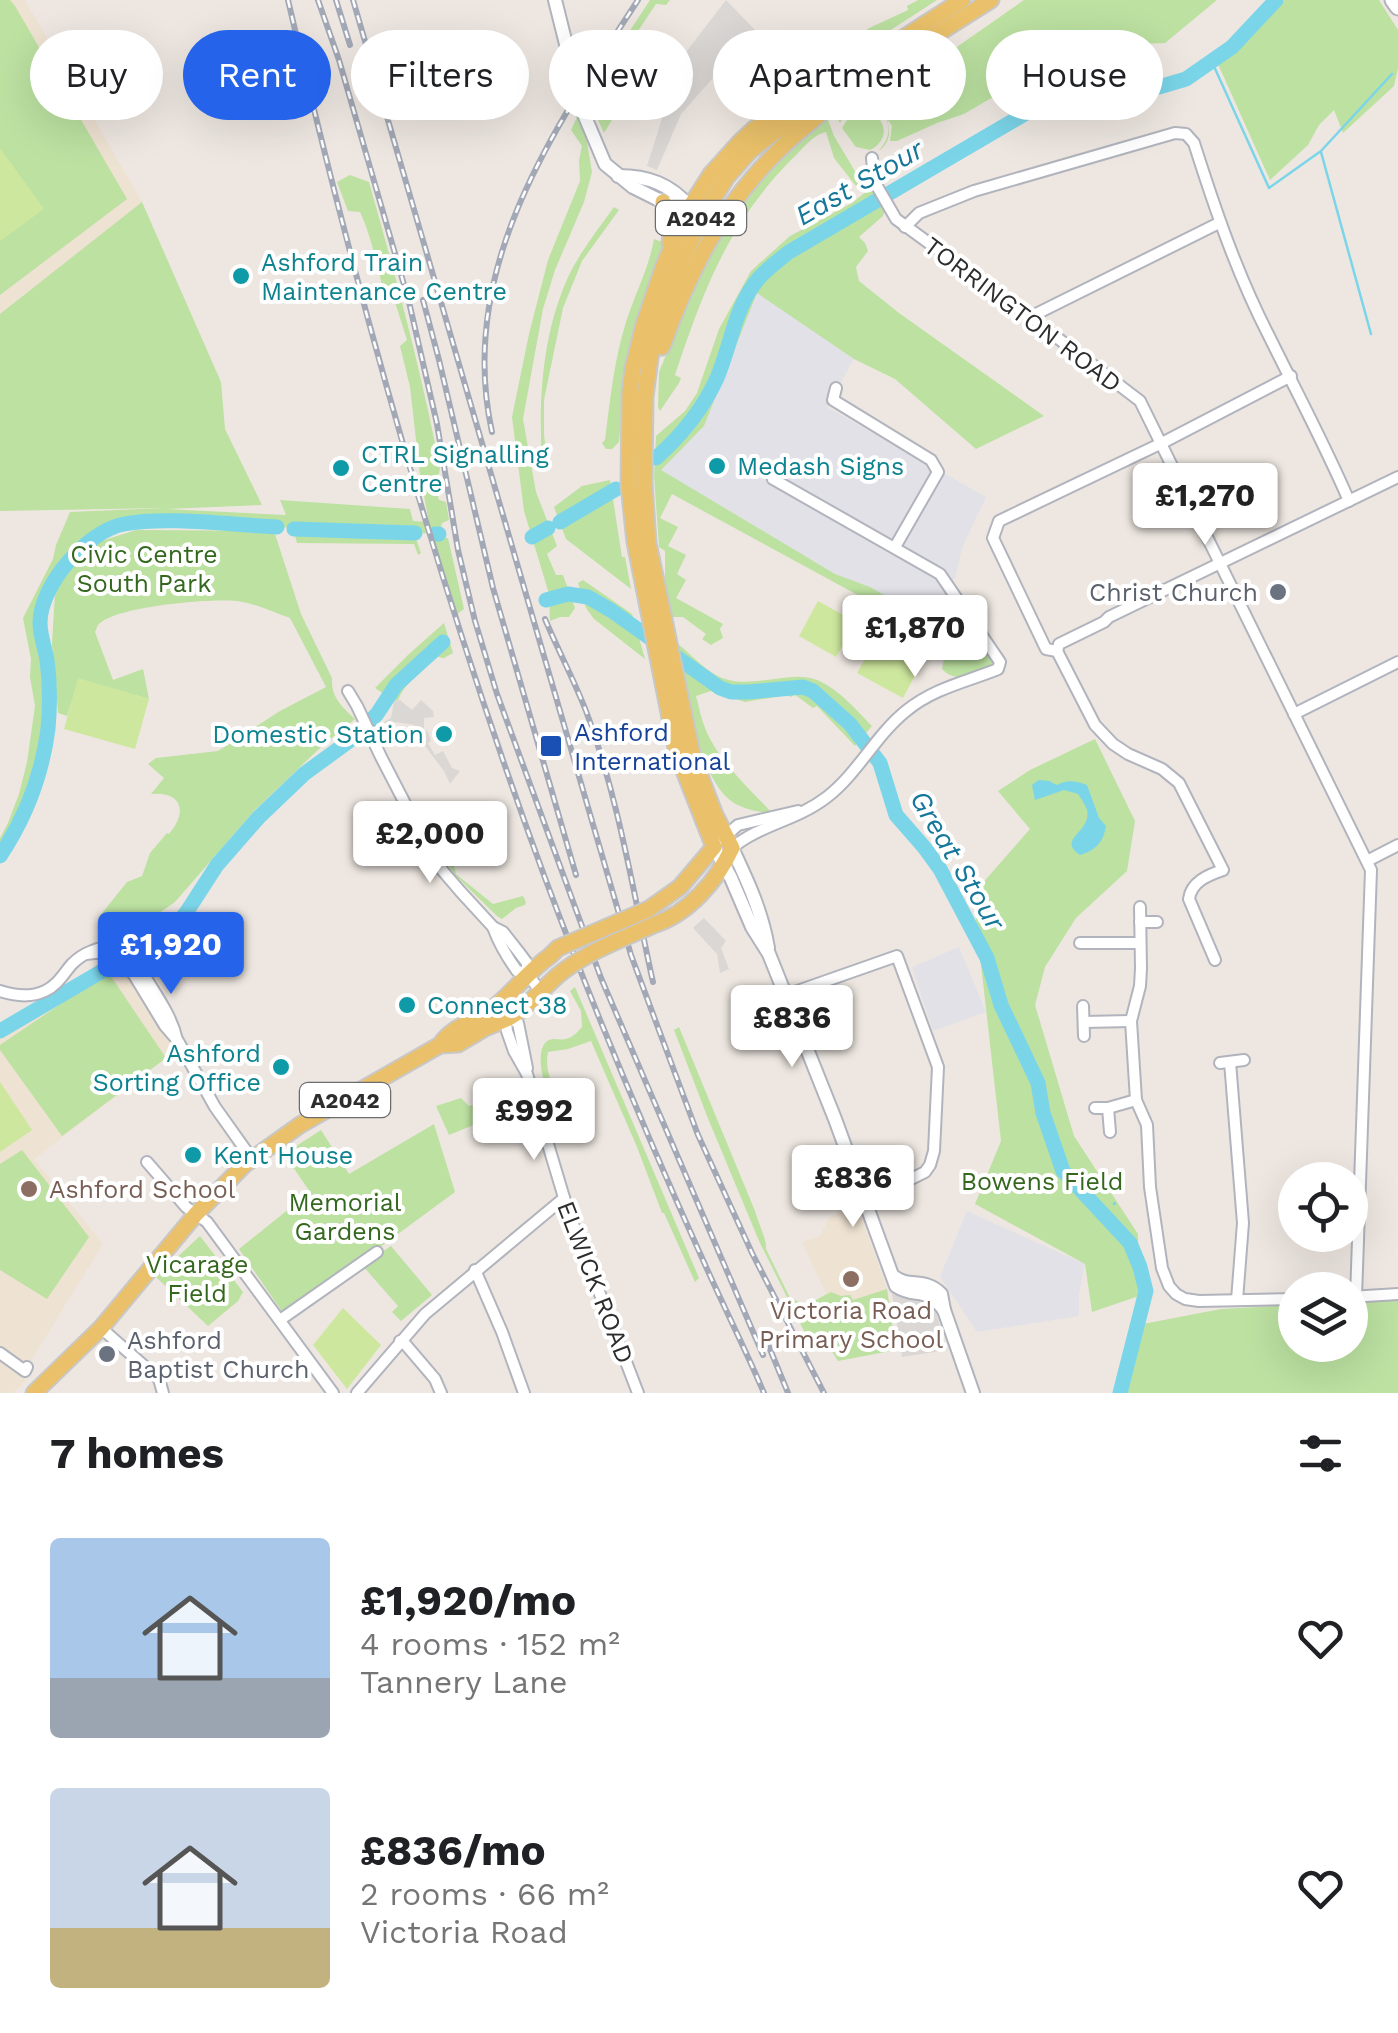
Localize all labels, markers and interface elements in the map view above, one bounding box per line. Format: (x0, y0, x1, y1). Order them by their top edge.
chip: Buy (30, 30, 163, 120)
chip: Rent (183, 30, 331, 120)
chip: Filters (351, 30, 529, 120)
chip: New (549, 30, 693, 120)
chip: Apartment (713, 30, 966, 120)
chip: House (986, 30, 1163, 120)
water label: East Stour (789, 132, 930, 232)
road number: A2042 (656, 201, 746, 235)
street label: TORRINGTON ROAD (918, 231, 1127, 398)
place label: Ashford Train Maintenance Centre (261, 248, 507, 306)
marker: Ashford Train Maintenance Centre (230, 265, 252, 287)
place label: CTRL Signalling Centre (361, 440, 550, 498)
place label: Medash Signs (737, 452, 904, 481)
marker: Medash Signs (706, 455, 728, 477)
marker: CTRL Signalling Centre (330, 457, 352, 479)
pin: £1,270 (1124, 463, 1286, 548)
text: £1,270 (1155, 476, 1255, 514)
park label: Civic Centre South Park (70, 540, 218, 598)
place label: Christ Church (1089, 578, 1258, 607)
marker: Christ Church (1267, 581, 1289, 603)
pin: £1,870 (834, 595, 996, 680)
text: £1,870 (864, 608, 966, 646)
place label: Ashford International (574, 718, 731, 776)
place label: Domestic Station (212, 720, 424, 749)
marker: Domestic Station (433, 723, 455, 745)
marker: Ashford International (538, 733, 564, 759)
water label: Great Stour (903, 784, 1013, 937)
pin: £2,000 (349, 801, 511, 886)
text: £2,000 (375, 814, 485, 852)
pin: £1,920 (90, 912, 252, 997)
text: £1,920 (120, 925, 222, 963)
pin: £836 (733, 985, 851, 1070)
place label: Connect 38 (427, 991, 568, 1020)
marker: Connect 38 (396, 994, 418, 1016)
text: £836 (753, 998, 831, 1036)
place label: Ashford Sorting Office (93, 1039, 261, 1097)
marker: Ashford Sorting Office (270, 1056, 292, 1078)
pin: £992 (475, 1078, 593, 1163)
road number: A2042 (300, 1083, 390, 1117)
text: £992 (495, 1091, 573, 1129)
place label: Kent House (213, 1141, 353, 1170)
marker: Kent House (182, 1144, 204, 1166)
pin: £836 (794, 1145, 912, 1230)
text: £836 (814, 1158, 892, 1196)
map controls (1278, 1162, 1368, 1362)
button: locate (1278, 1162, 1368, 1252)
park label: Bowens Field (961, 1167, 1123, 1196)
place label: Ashford School (49, 1175, 236, 1204)
marker: Ashford School (18, 1178, 40, 1200)
park label: Memorial Gardens (288, 1188, 402, 1246)
street label: ELWICK ROAD (551, 1197, 640, 1367)
park label: Vicarage Field (146, 1250, 248, 1308)
marker: Victoria Road Primary School (840, 1268, 862, 1290)
button: layers (1278, 1272, 1368, 1362)
place label: Victoria Road Primary School (759, 1296, 943, 1354)
place label: Ashford Baptist Church (127, 1326, 310, 1384)
marker: Ashford Baptist Church (96, 1343, 118, 1365)
icon: filters (1293, 1426, 1348, 1481)
text: 7 homes (50, 1429, 224, 1478)
text: £1,920/mo (360, 1576, 576, 1625)
icon: home (130, 1578, 250, 1698)
icon: heart (1293, 1611, 1348, 1666)
text: 4 rooms · 152 m² (360, 1625, 620, 1663)
text: Tannery Lane (360, 1663, 568, 1701)
text: £836/mo (360, 1826, 546, 1875)
icon: home (130, 1828, 250, 1948)
icon: heart (1293, 1861, 1348, 1916)
text: 2 rooms · 66 m² (360, 1875, 609, 1913)
text: Victoria Road (360, 1913, 568, 1951)

